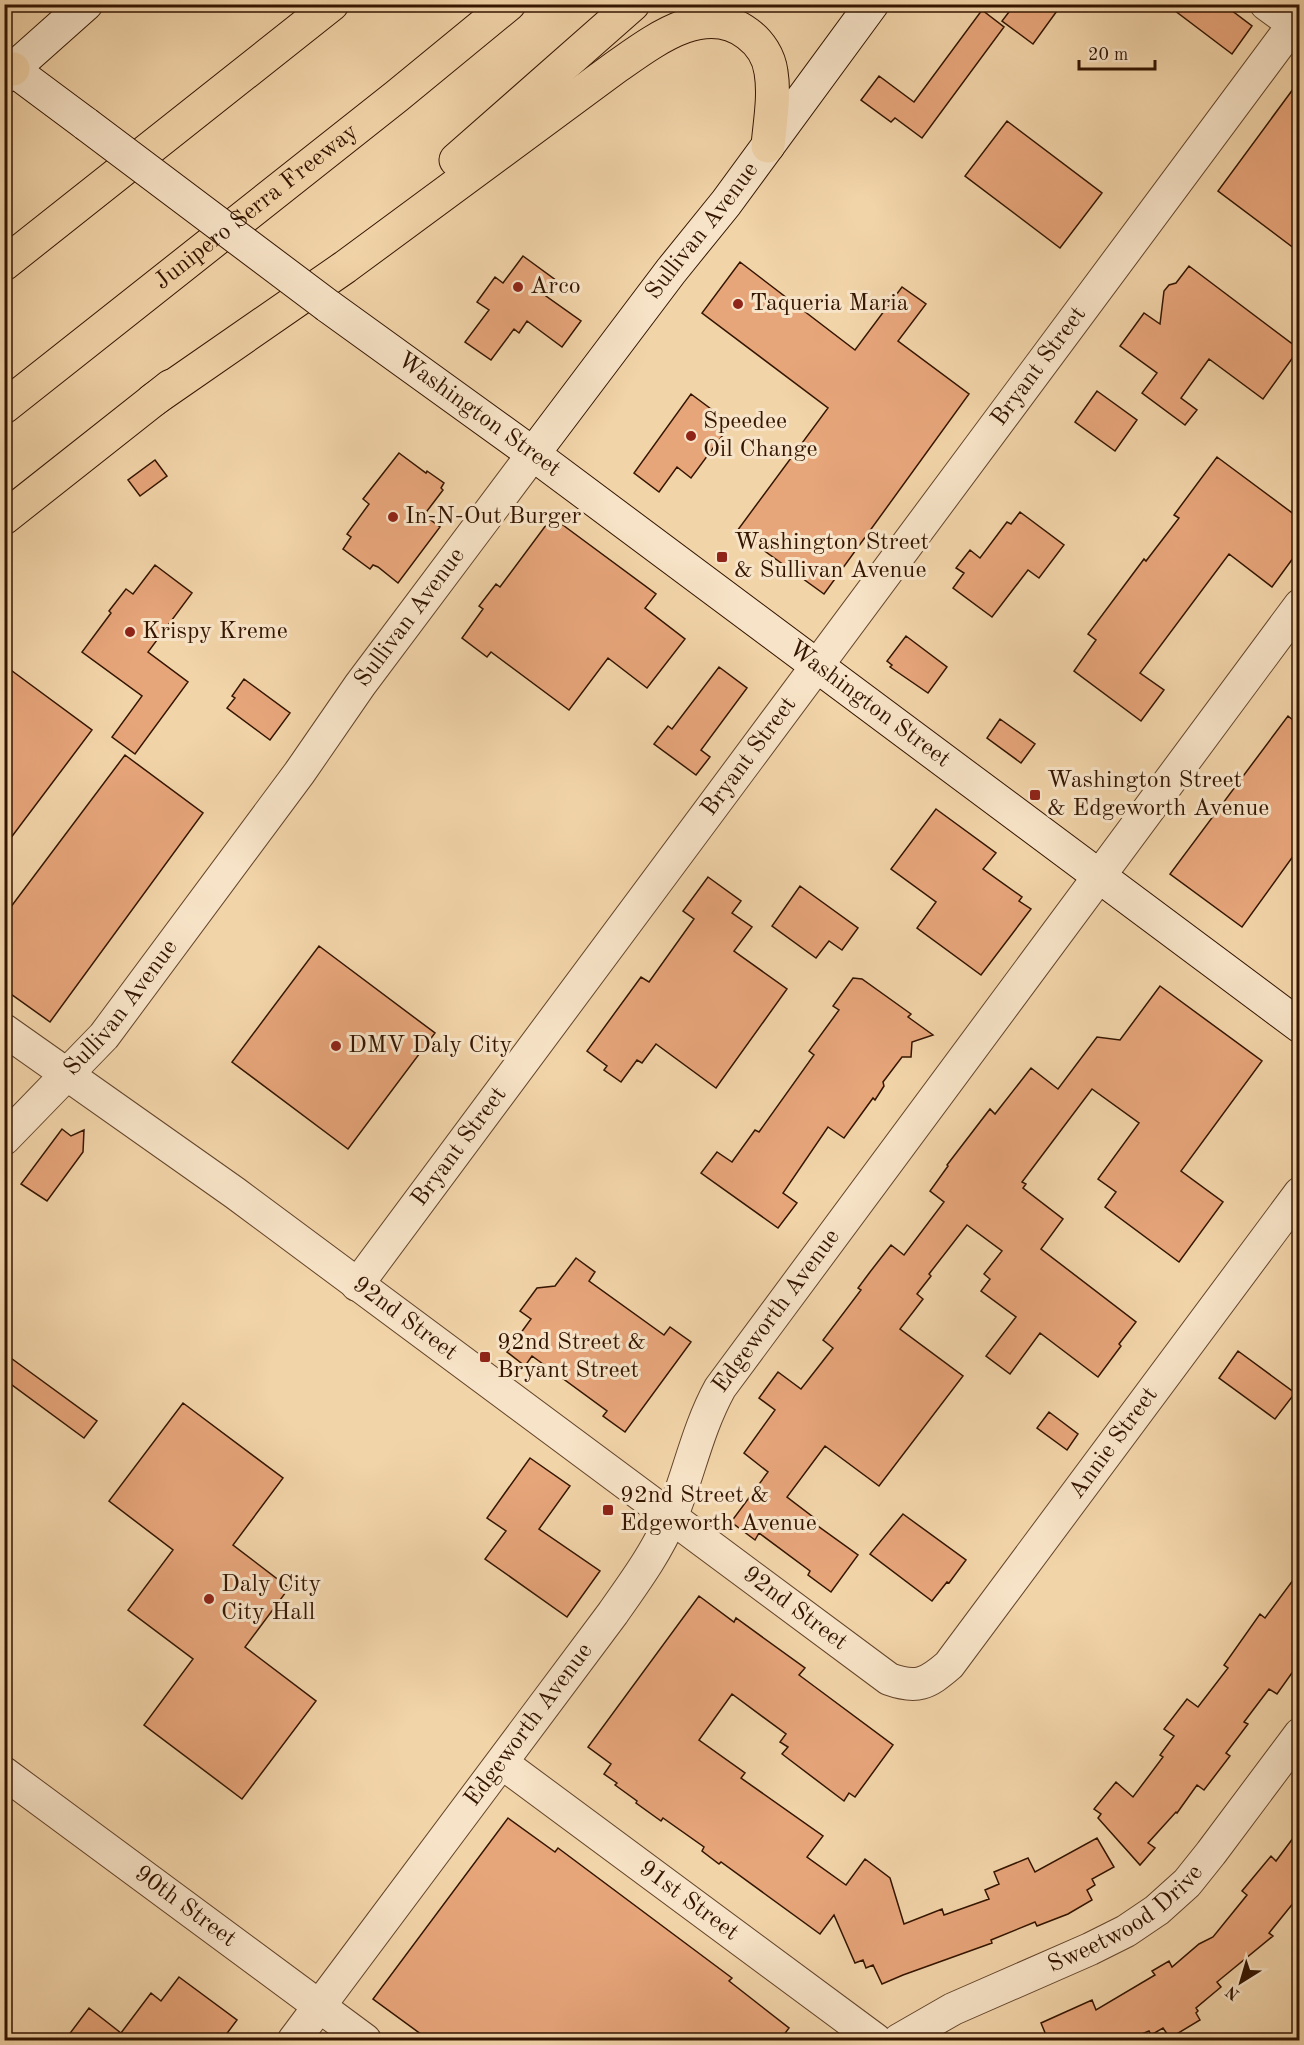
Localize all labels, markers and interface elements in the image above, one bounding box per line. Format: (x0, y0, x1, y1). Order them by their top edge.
scale bar (1079, 33, 1156, 71)
text: 20 m (1088, 46, 1128, 64)
street label: Junipero Serra Freeway (150, 120, 363, 295)
street label: Sullivan Avenue (642, 158, 763, 304)
place label: Arco (530, 275, 581, 299)
marker: Arco (511, 280, 525, 294)
place label: Taqueria Maria (750, 292, 909, 316)
marker: Taqueria Maria (731, 297, 745, 311)
street label: Bryant Street (987, 303, 1091, 431)
street label: Washington Street (393, 348, 565, 482)
place label: Speedee Oil Change (703, 410, 817, 462)
marker: Speedee Oil Change (684, 429, 698, 443)
place label: In-N-Out Burger (405, 505, 582, 529)
marker: In-N-Out Burger (386, 510, 400, 524)
place label: Washington Street & Sullivan Avenue (734, 531, 929, 583)
street label: Sullivan Avenue (351, 544, 470, 692)
marker: Washington Street & Sullivan Avenue (715, 550, 729, 564)
place label: Krispy Kreme (142, 620, 288, 644)
marker: Krispy Kreme (123, 625, 137, 639)
street label: Washington Street (784, 637, 954, 773)
street label: Bryant Street (697, 693, 801, 821)
place label: Washington Street & Edgeworth Avenue (1047, 769, 1269, 821)
marker: Washington Street & Edgeworth Avenue (1028, 788, 1042, 802)
street label: Sullivan Avenue (60, 936, 183, 1081)
place label: DMV Daly City (348, 1034, 513, 1058)
marker: DMV Daly City (329, 1039, 343, 1053)
street label: Bryant Street (408, 1083, 512, 1211)
street label: Edgeworth Avenue (709, 1225, 845, 1398)
street label: 92nd Street (348, 1272, 461, 1366)
place label: 92nd Street & Bryant Street (497, 1331, 646, 1383)
marker: 92nd Street & Bryant Street (478, 1350, 492, 1364)
street label: Annie Street (1065, 1383, 1163, 1504)
place label: 92nd Street & Edgeworth Avenue (620, 1484, 817, 1536)
marker: 92nd Street & Edgeworth Avenue (601, 1503, 615, 1517)
street label: 92nd Street (738, 1562, 851, 1655)
place label: Daly City City Hall (221, 1573, 321, 1625)
marker: Daly City City Hall (202, 1592, 216, 1606)
street label: Edgeworth Avenue (461, 1639, 598, 1811)
street label: 91st Street (634, 1857, 743, 1946)
street label: Sweetwood Drive (1045, 1861, 1208, 1978)
street label: 90th Street (130, 1862, 240, 1952)
north arrow (1211, 1952, 1271, 2012)
text: N (1223, 1982, 1243, 2002)

